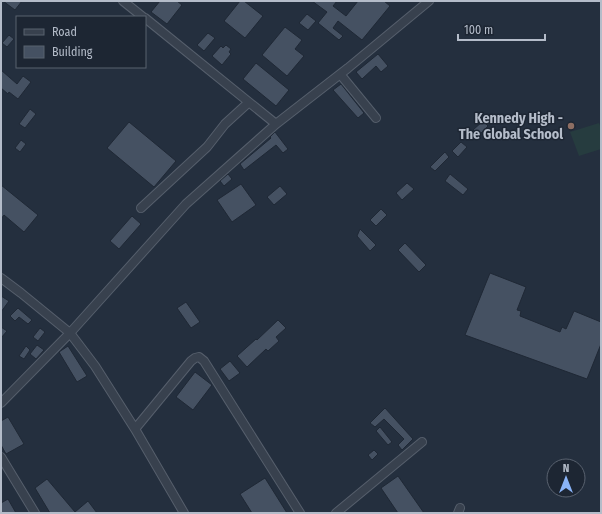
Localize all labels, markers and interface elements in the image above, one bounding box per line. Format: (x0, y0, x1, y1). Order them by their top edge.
legend (16, 16, 146, 68)
scale bar (458, 16, 545, 42)
text: 100 m (464, 23, 493, 37)
text: Road (52, 25, 77, 39)
text: Building (52, 45, 93, 59)
place label: Kennedy High - The Global School (459, 110, 563, 143)
marker: Kennedy High - The Global School (566, 121, 576, 131)
north arrow (546, 458, 586, 498)
text: N (563, 462, 569, 475)

